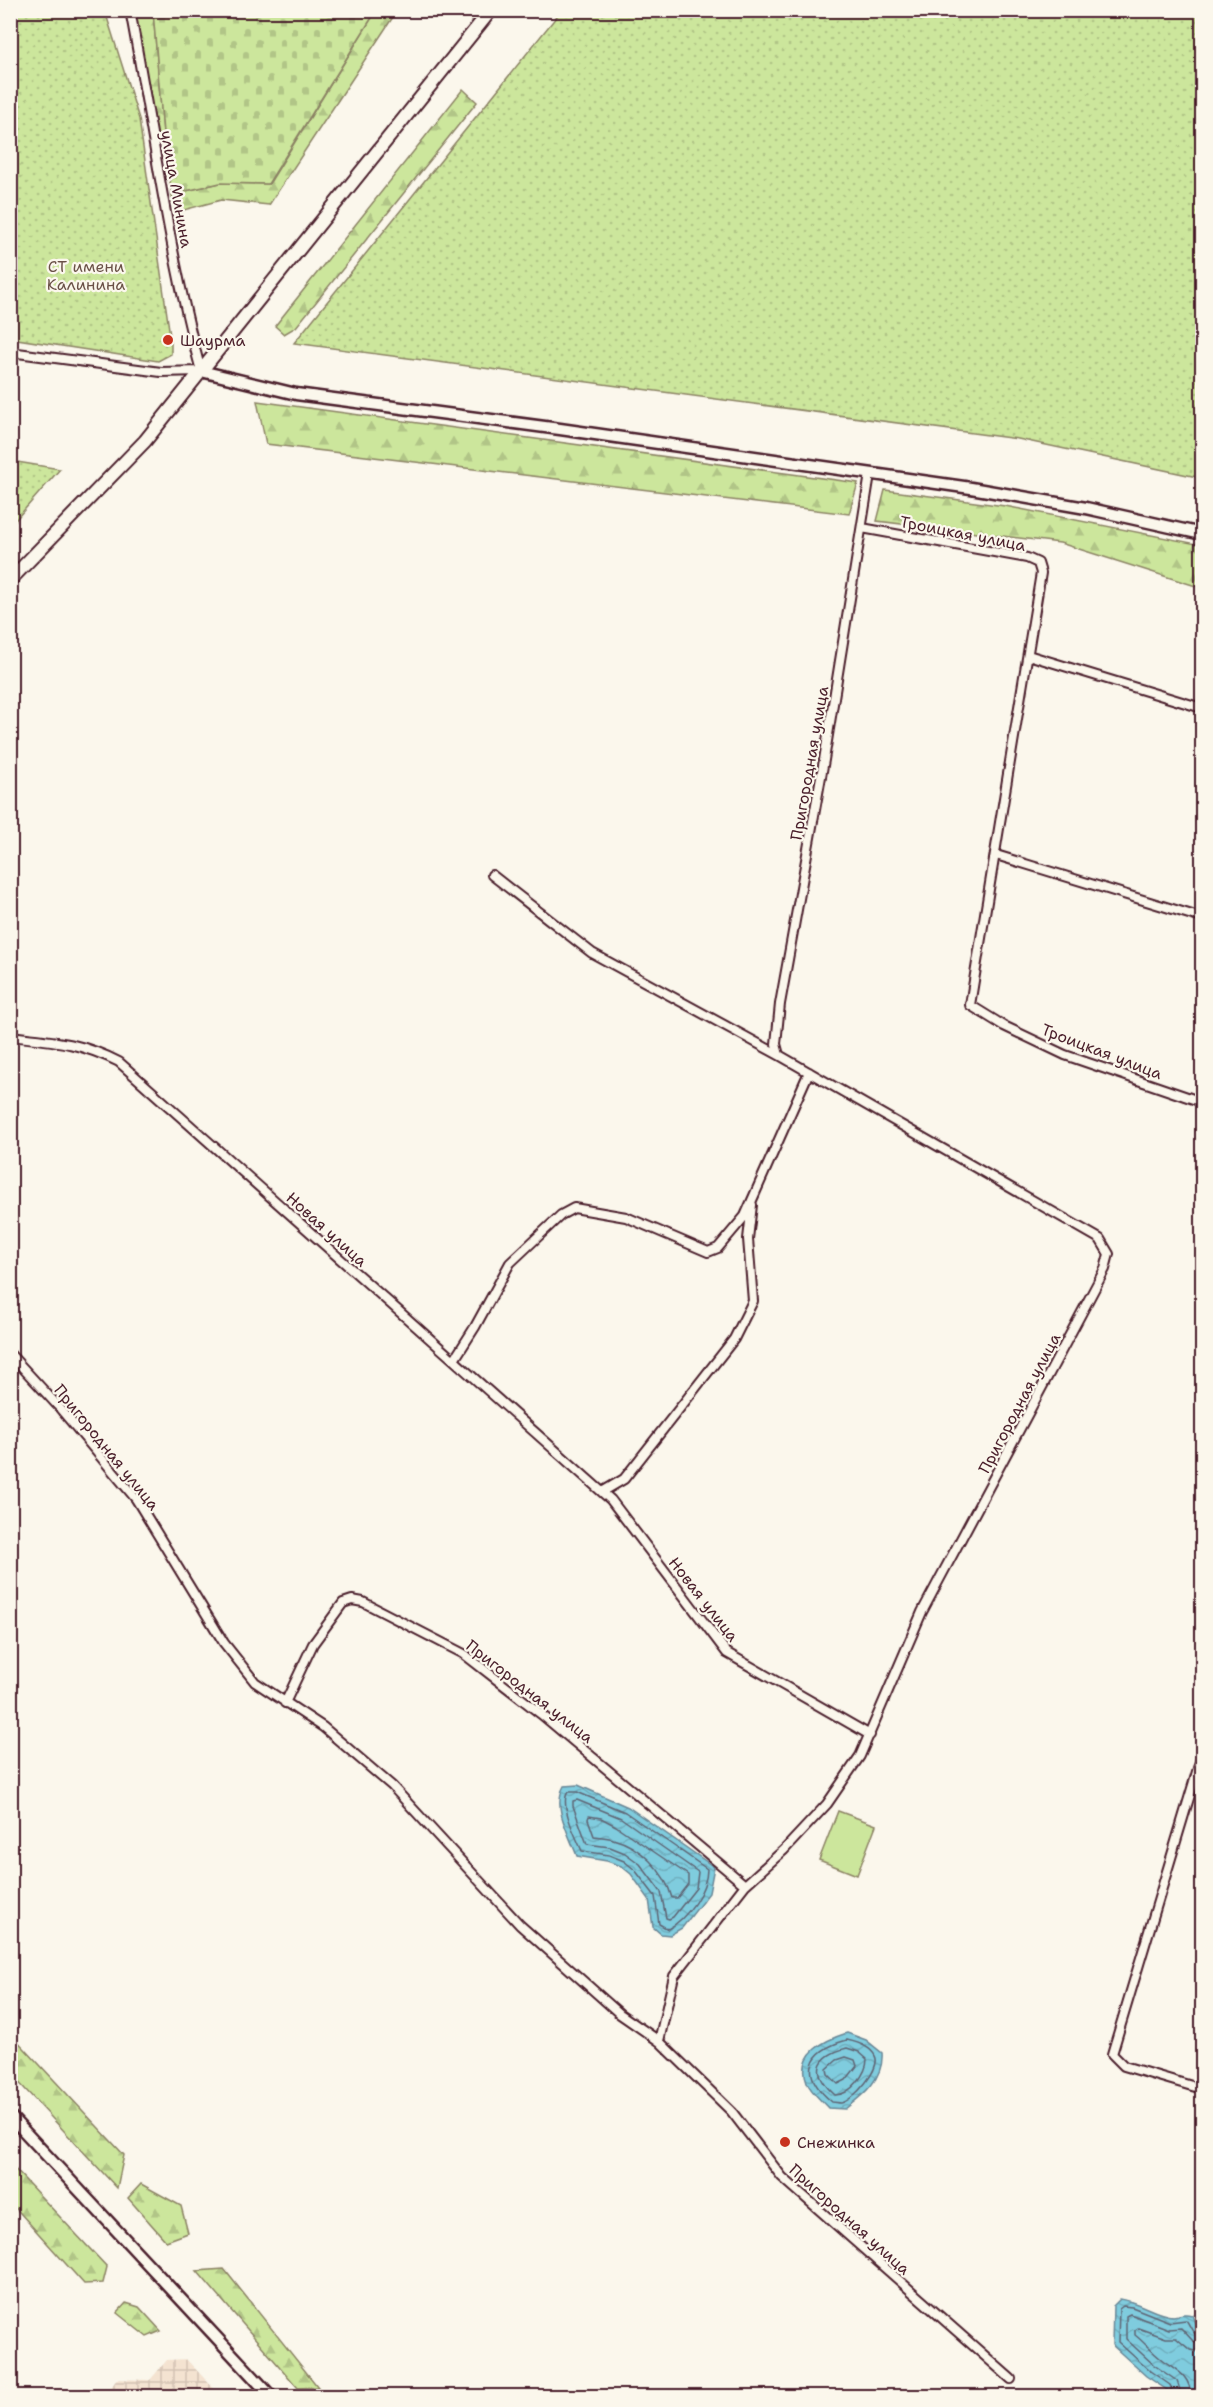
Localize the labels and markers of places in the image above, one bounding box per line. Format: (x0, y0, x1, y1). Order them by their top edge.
place label: Шаурма (180, 330, 245, 351)
marker: Шаурма (161, 333, 175, 347)
place label: Снежинка (797, 2132, 875, 2153)
marker: Снежинка (778, 2135, 792, 2149)

